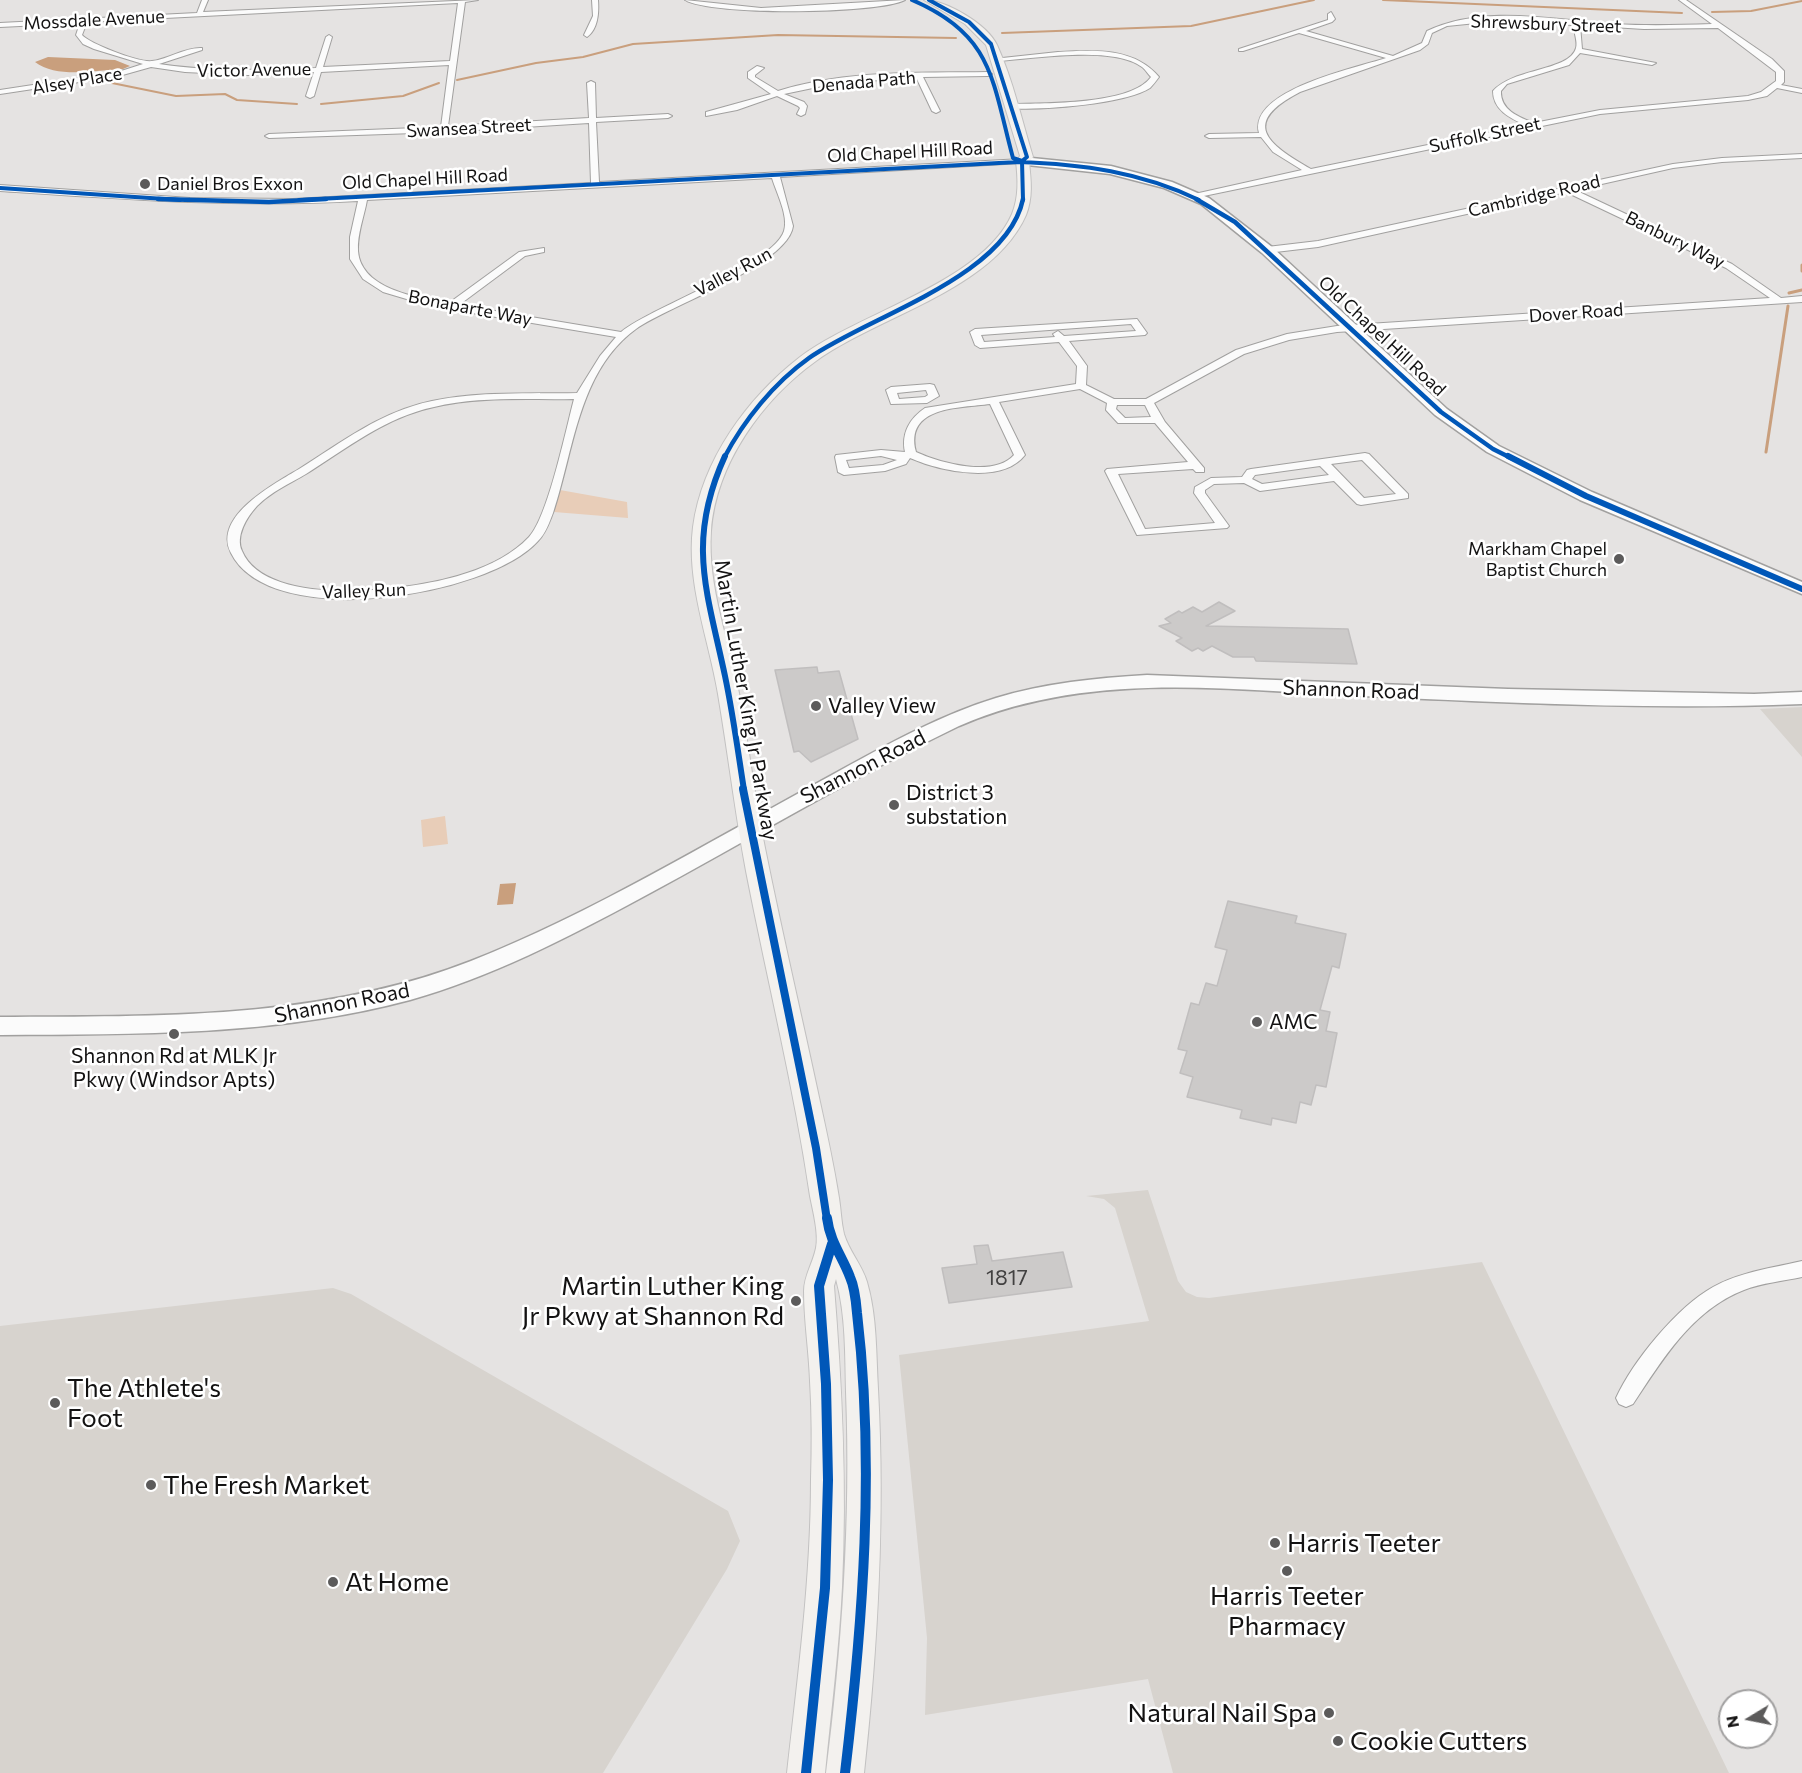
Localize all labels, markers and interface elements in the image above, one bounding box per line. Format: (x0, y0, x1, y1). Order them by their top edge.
street label: Mossdale Avenue (23, 6, 165, 34)
street label: Shrewsbury Street (1470, 11, 1622, 37)
street label: Victor Avenue (197, 58, 311, 82)
street label: Alsey Place (30, 62, 124, 100)
street label: Denada Path (811, 67, 917, 97)
street label: Suffolk Street (1427, 113, 1543, 157)
street label: Swansea Street (406, 114, 532, 142)
street label: Old Chapel Hill Road (827, 137, 993, 167)
street label: Old Chapel Hill Road (342, 164, 508, 194)
street label: Cambridge Road (1466, 170, 1602, 222)
place label: Daniel Bros Exxon (157, 173, 303, 195)
marker: Daniel Bros Exxon (138, 177, 152, 191)
street label: Banbury Way (1622, 207, 1728, 273)
street label: Valley Run (691, 243, 775, 301)
street label: Old Chapel Hill Road (1314, 271, 1450, 401)
street label: Bonaparte Way (406, 285, 534, 331)
street label: Dover Road (1528, 299, 1624, 327)
place label: Markham Chapel Baptist Church (1468, 538, 1607, 580)
marker: Markham Chapel Baptist Church (1612, 552, 1626, 566)
street label: Martin Luther King Jr Parkway (709, 558, 783, 842)
street label: Valley Run (321, 579, 407, 603)
street label: Shannon Road (1282, 675, 1420, 705)
place label: Valley View (828, 693, 936, 719)
marker: Valley View (809, 699, 823, 713)
street label: Shannon Road (796, 725, 930, 809)
place label: District 3 substation (906, 780, 1007, 830)
marker: District 3 substation (887, 798, 901, 812)
street label: Shannon Road (272, 978, 412, 1028)
place label: AMC (1269, 1009, 1318, 1035)
marker: AMC (1250, 1015, 1264, 1029)
marker: Shannon Rd at MLK Jr Pkwy (Windsor Apts) (167, 1027, 181, 1041)
place label: Shannon Rd at MLK Jr Pkwy (Windsor Apts) (71, 1043, 277, 1093)
house number: 1817 (986, 1265, 1028, 1291)
place label: Martin Luther King Jr Pkwy at Shannon Rd (522, 1270, 784, 1332)
marker: Martin Luther King Jr Pkwy at Shannon Rd (789, 1294, 803, 1308)
place label: The Athlete's Foot (67, 1372, 221, 1434)
marker: The Athlete's Foot (48, 1396, 62, 1410)
place label: The Fresh Market (163, 1469, 369, 1501)
marker: The Fresh Market (144, 1478, 158, 1492)
place label: Harris Teeter (1287, 1527, 1441, 1559)
marker: Harris Teeter (1268, 1536, 1282, 1550)
marker: Harris Teeter Pharmacy (1280, 1564, 1294, 1578)
place label: At Home (345, 1566, 449, 1598)
marker: At Home (326, 1575, 340, 1589)
place label: Harris Teeter Pharmacy (1210, 1580, 1364, 1642)
north arrow (1718, 1689, 1778, 1749)
place label: Natural Nail Spa (1128, 1697, 1317, 1729)
marker: Natural Nail Spa (1322, 1706, 1336, 1720)
text: N (1721, 1714, 1742, 1729)
place label: Cookie Cutters (1350, 1725, 1527, 1757)
marker: Cookie Cutters (1331, 1734, 1345, 1748)

